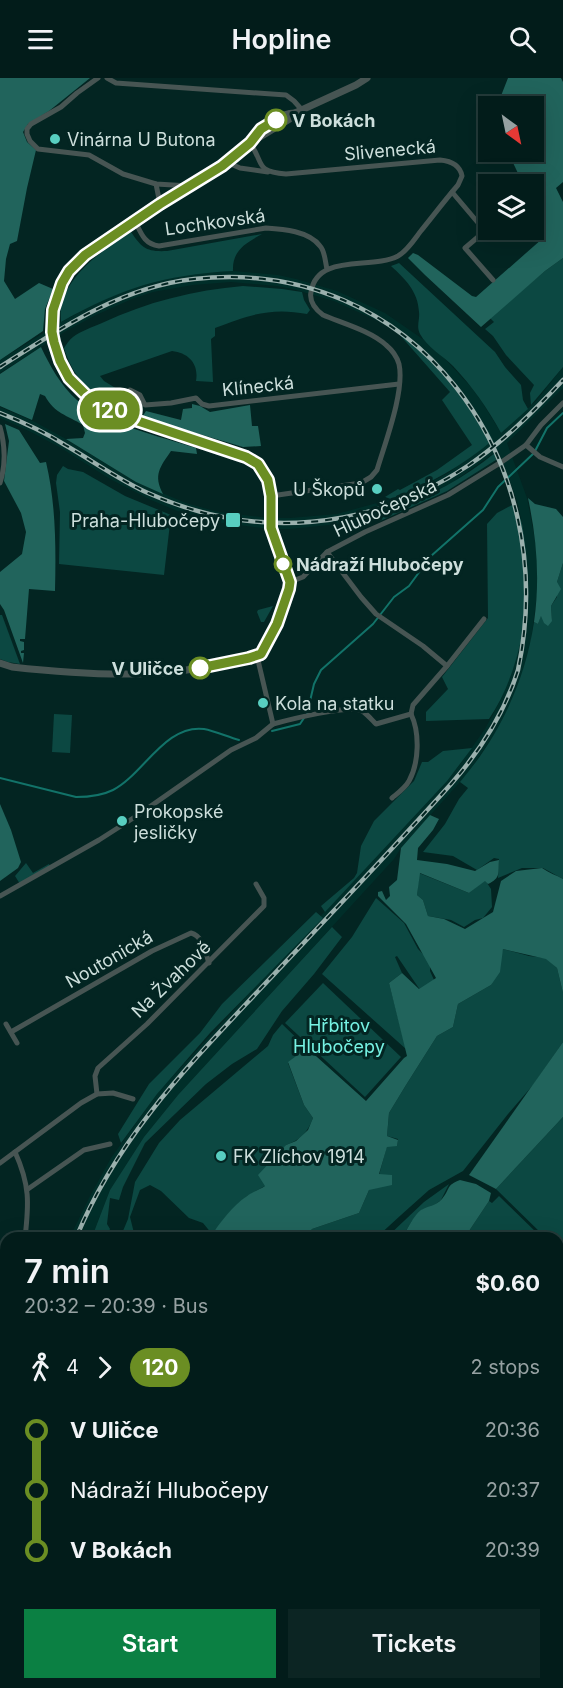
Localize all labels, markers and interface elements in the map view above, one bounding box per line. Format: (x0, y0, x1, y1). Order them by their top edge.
icon: menu (24, 23, 57, 56)
text: Hopline (231, 23, 332, 56)
icon: search (506, 23, 539, 56)
north arrow (478, 96, 544, 162)
map controls (478, 96, 544, 240)
marker: V Bokách (265, 109, 287, 131)
place label: V Bokách (292, 110, 375, 131)
place label: Vinárna U Butona (67, 129, 216, 150)
marker: Vinárna U Butona (48, 132, 62, 146)
street label: Slivenecká (343, 136, 437, 164)
button: layers (478, 174, 544, 240)
street label: Lochkovská (163, 205, 267, 239)
street label: Klínecká (221, 372, 295, 400)
line badge: 120 (76, 390, 144, 430)
text: 120 (92, 398, 128, 423)
street label: Hlubočepská (330, 475, 440, 541)
place label: U Škopů (293, 478, 365, 500)
marker: U Škopů (370, 482, 384, 496)
place label: Praha-Hlubočepy (71, 510, 220, 531)
marker: Praha-Hlubočepy (224, 511, 242, 529)
place label: Nádraží Hlubočepy (296, 554, 464, 575)
marker: Nádraží Hlubočepy (274, 555, 292, 573)
marker: V Uličce (189, 657, 211, 679)
place label: V Uličce (111, 658, 184, 679)
place label: Kola na statku (275, 693, 395, 714)
marker: Kola na statku (256, 696, 270, 710)
place label: Prokopské jesličky (133, 801, 224, 843)
marker: Prokopské jesličky (115, 814, 129, 828)
street label: Noutonická (62, 926, 156, 992)
street label: Na Žvahově (126, 935, 215, 1022)
park label: Hřbitov Hlubočepy (293, 1015, 385, 1057)
place label: FK Zlíchov 1914 (233, 1146, 365, 1167)
marker: FK Zlíchov 1914 (214, 1149, 228, 1163)
text: 7 min (24, 1251, 110, 1291)
text: $0.60 (476, 1270, 540, 1296)
text: 20:32 – 20:39 · Bus (24, 1294, 208, 1318)
icon: walk (24, 1351, 57, 1384)
icon: forward (88, 1351, 121, 1384)
text: 4 (66, 1355, 79, 1379)
text: 120 (142, 1355, 178, 1380)
text: 2 stops (470, 1355, 540, 1379)
text: V Uličce (70, 1417, 159, 1443)
text: 20:36 (485, 1418, 540, 1442)
text: Nádraží Hlubočepy (70, 1477, 269, 1503)
text: 20:37 (486, 1478, 540, 1502)
text: V Bokách (70, 1537, 172, 1563)
text: 20:39 (485, 1538, 540, 1562)
button: Start (24, 1609, 276, 1678)
button: Tickets (288, 1609, 540, 1678)

